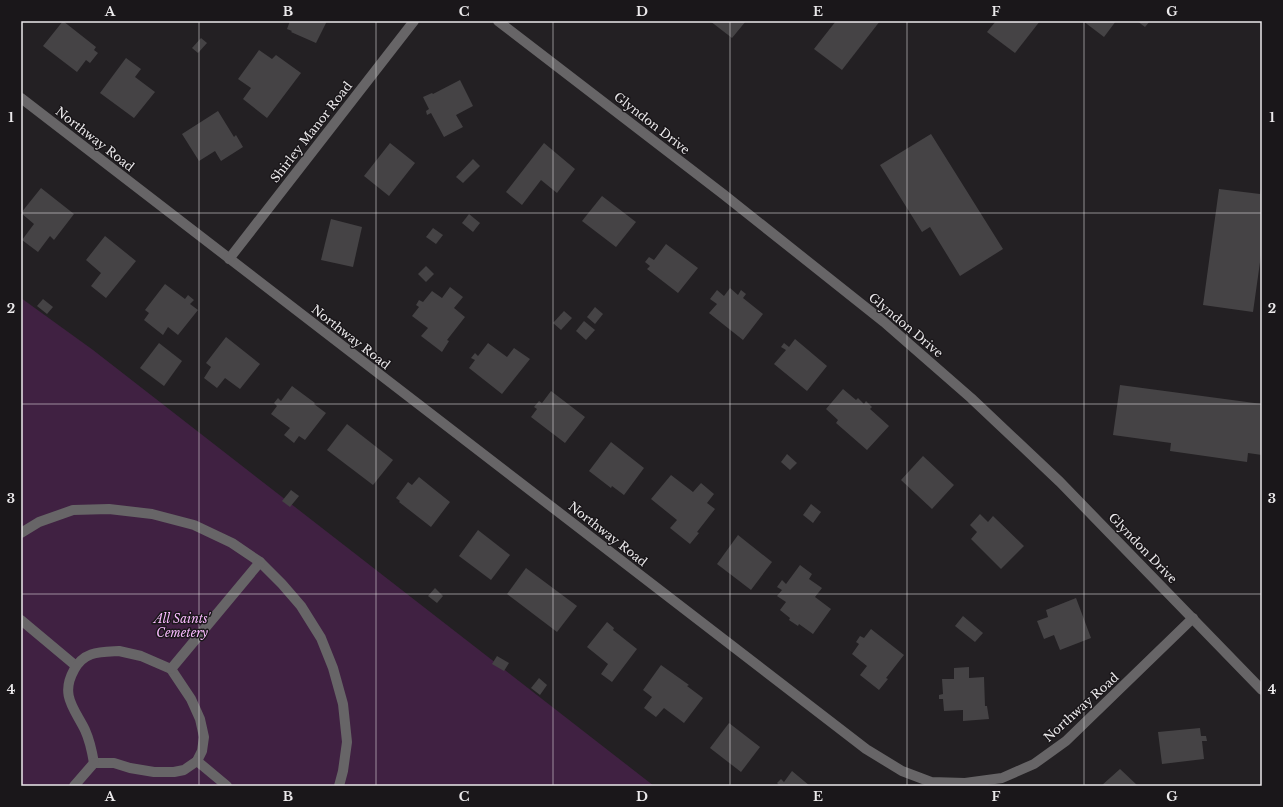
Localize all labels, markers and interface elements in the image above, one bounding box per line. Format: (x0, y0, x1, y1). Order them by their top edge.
text: A (104, 3, 116, 20)
text: B (283, 3, 293, 20)
text: C (459, 3, 470, 20)
text: D (636, 3, 648, 20)
text: E (813, 3, 823, 20)
text: F (992, 3, 1001, 20)
text: G (1166, 3, 1178, 20)
street label: Shirley Manor Road (267, 79, 355, 185)
street label: Glyndon Drive (611, 89, 693, 157)
street label: Northway Road (53, 104, 137, 174)
text: 1 (8, 109, 14, 126)
text: 1 (1269, 109, 1275, 126)
street label: Glyndon Drive (866, 290, 946, 360)
text: 2 (7, 300, 15, 317)
text: 2 (1268, 300, 1276, 317)
street label: Northway Road (309, 302, 393, 372)
text: 3 (7, 490, 15, 507)
text: 3 (1268, 490, 1276, 507)
street label: Northway Road (566, 499, 650, 569)
street label: Glyndon Drive (1106, 510, 1180, 586)
park label: All Saints' Cemetery (152, 611, 211, 640)
street label: Northway Road (1040, 669, 1122, 745)
text: 4 (7, 681, 16, 698)
text: 4 (1268, 681, 1277, 698)
text: A (104, 788, 116, 805)
text: B (283, 788, 293, 805)
text: C (459, 788, 470, 805)
text: D (636, 788, 648, 805)
text: E (813, 788, 823, 805)
text: F (992, 788, 1001, 805)
text: G (1166, 788, 1178, 805)

